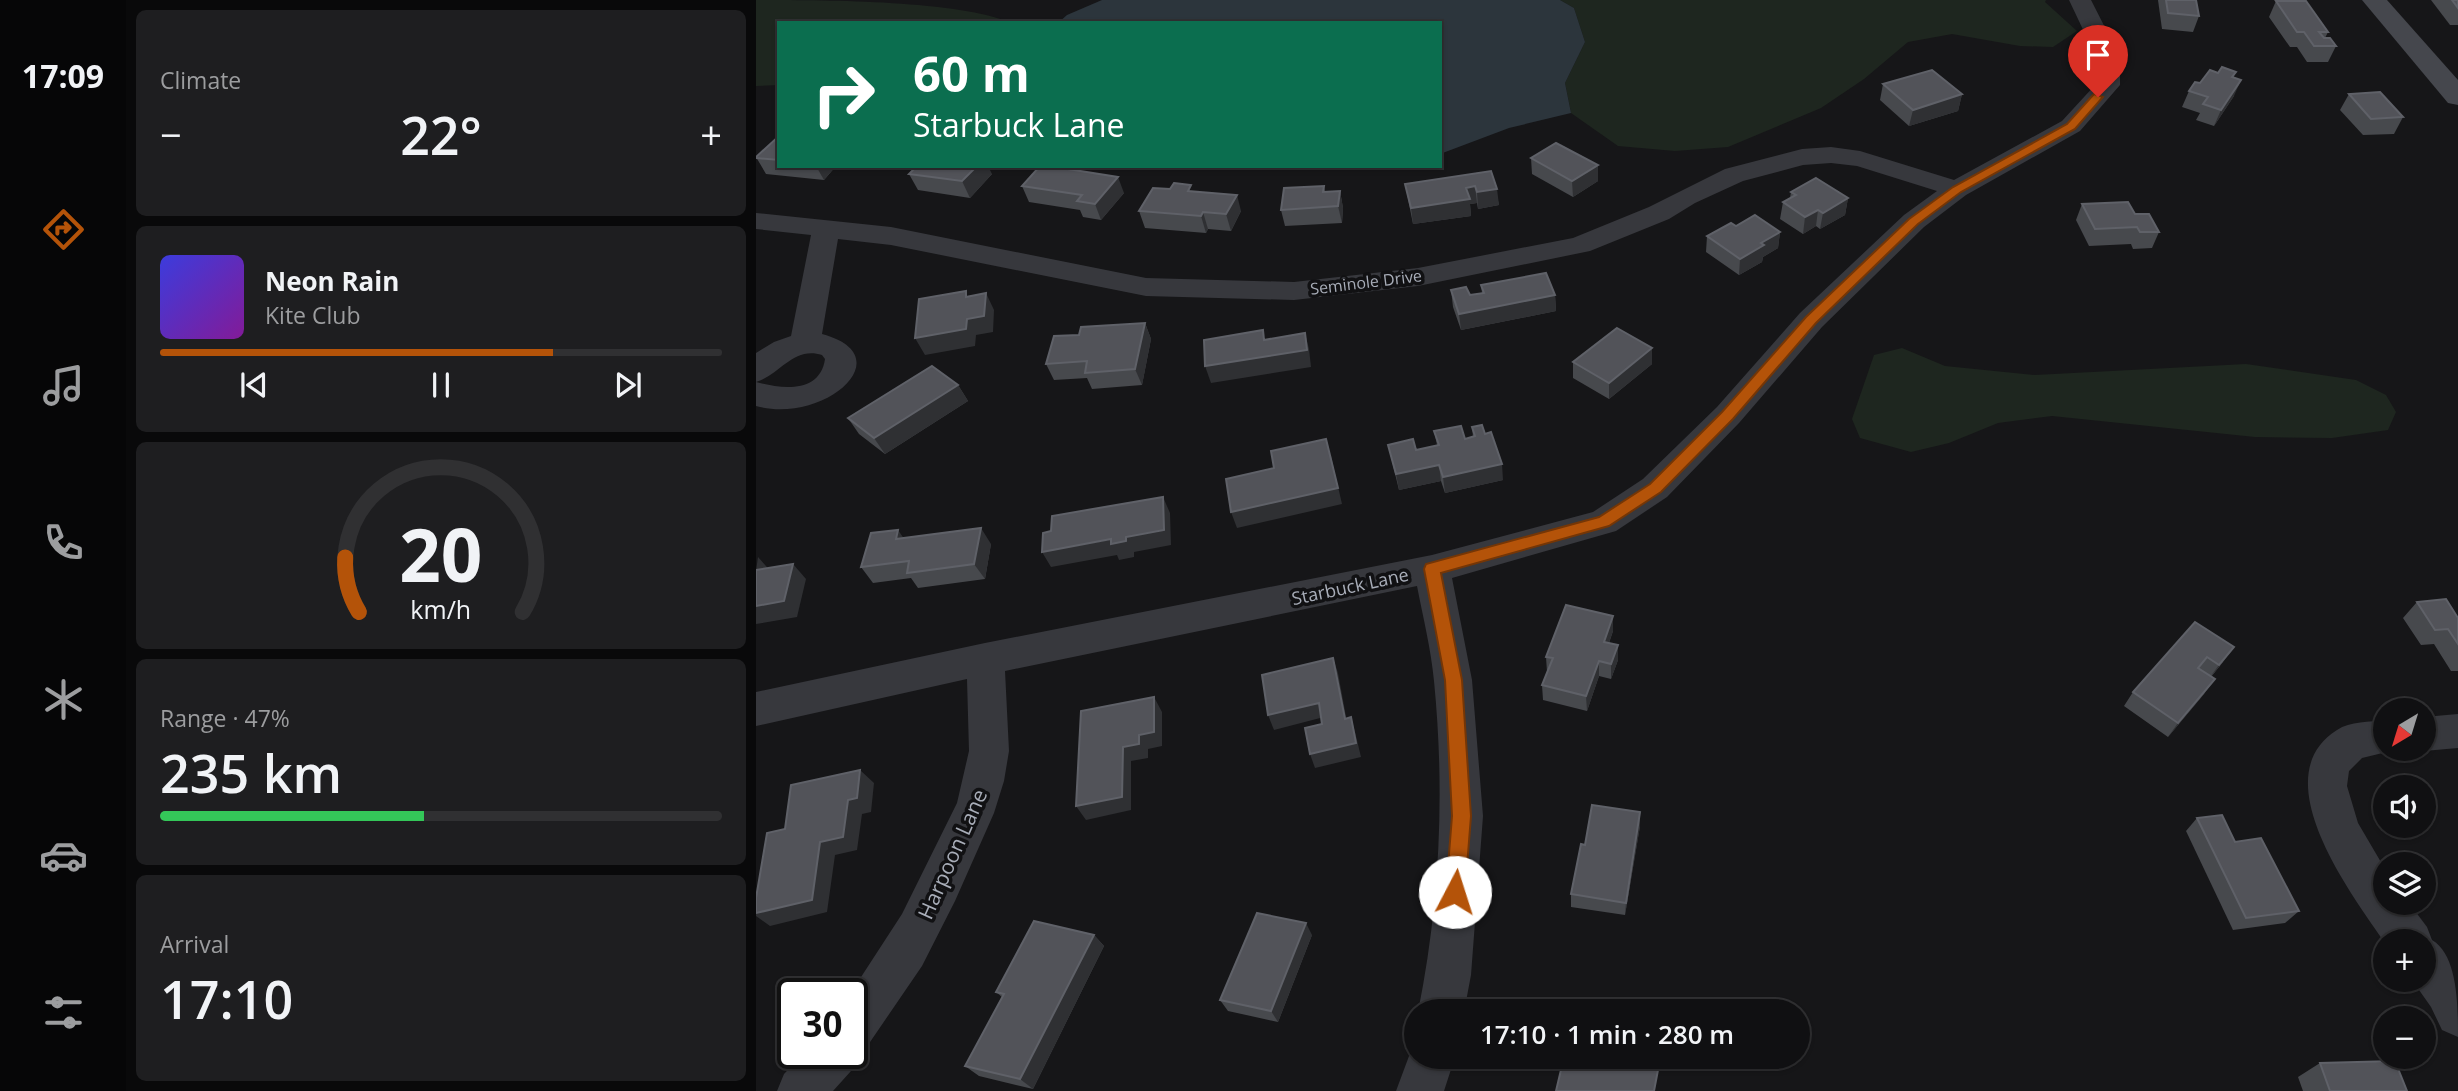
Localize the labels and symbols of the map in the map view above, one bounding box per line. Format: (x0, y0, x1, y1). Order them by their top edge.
pin (2068, 25, 2128, 97)
street label: Seminole Drive (1309, 264, 1423, 300)
street label: Starbuck Lane (1289, 562, 1411, 610)
north arrow (2373, 698, 2436, 761)
street label: Harpoon Lane (911, 785, 993, 923)
position arrow (1418, 855, 1492, 929)
speed limit sign: 30 (777, 978, 868, 1069)

